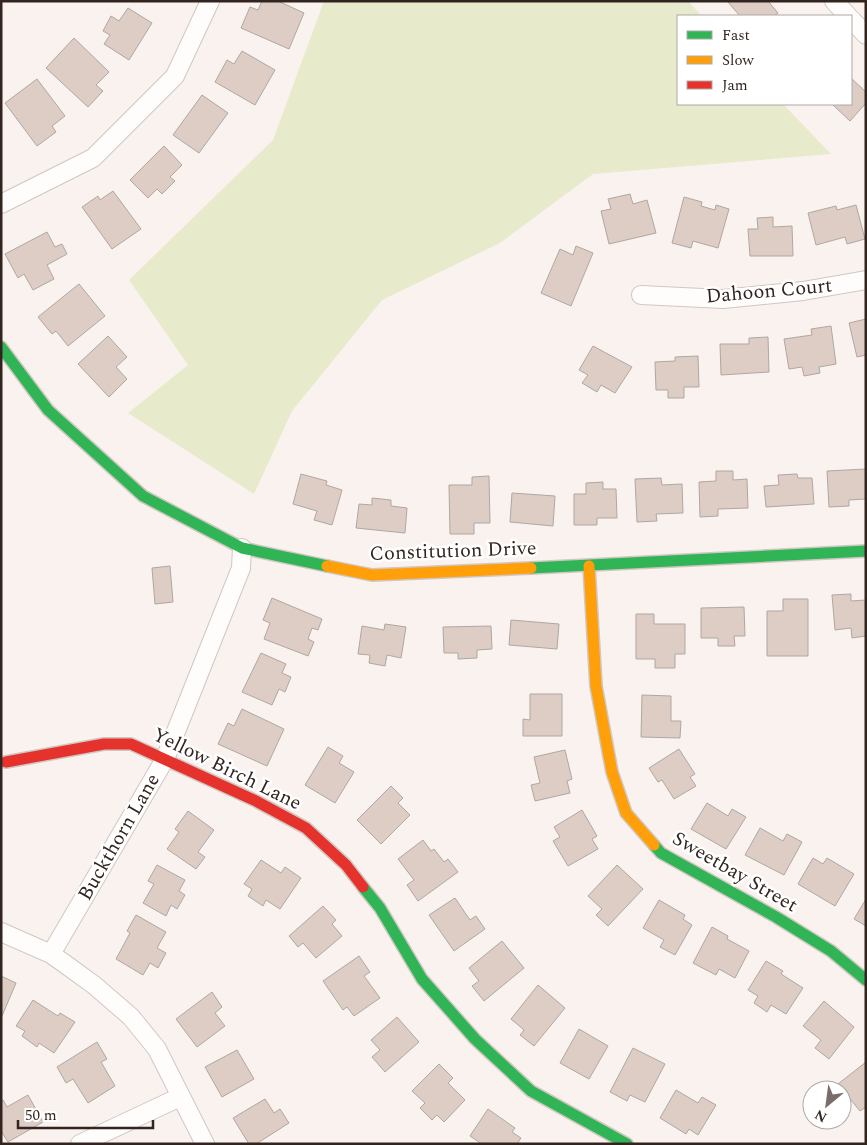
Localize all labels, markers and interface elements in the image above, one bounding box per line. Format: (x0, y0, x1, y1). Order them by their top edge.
legend (677, 15, 852, 105)
text: Fast (722, 24, 750, 47)
text: Slow (722, 49, 754, 72)
text: Jam (722, 74, 748, 97)
street label: Dahoon Court (705, 271, 833, 311)
street label: Constitution Drive (369, 533, 537, 569)
street label: Yellow Birch Lane (147, 720, 307, 818)
street label: Buckthorn Lane (70, 768, 168, 906)
street label: Sweetbay Street (667, 824, 803, 920)
north arrow (802, 1080, 852, 1130)
scale bar (18, 1098, 152, 1130)
text: 50 m (25, 1104, 57, 1127)
text: N (811, 1104, 831, 1128)

